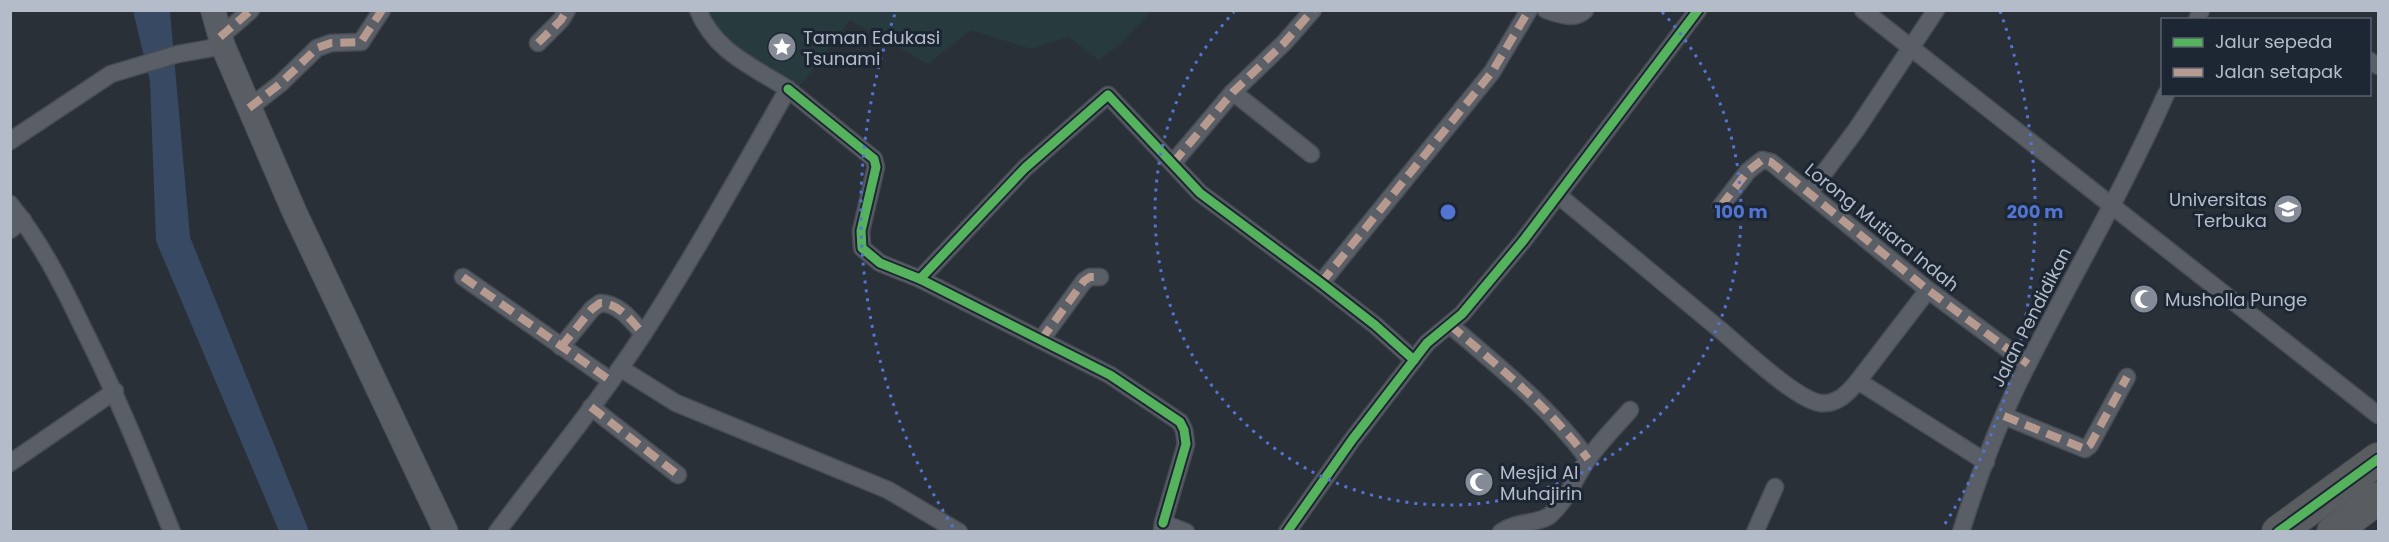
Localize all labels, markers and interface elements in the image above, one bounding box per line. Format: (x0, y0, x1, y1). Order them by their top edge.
legend (2161, 18, 2371, 96)
place label: Taman Edukasi Tsunami (803, 25, 940, 71)
text: Jalur sepeda (2215, 29, 2332, 54)
place icon: Taman Edukasi Tsunami (766, 31, 798, 63)
text: Jalan setapak (2215, 59, 2343, 84)
street label: Lorong Mutiara Indah (1800, 157, 1964, 297)
place label: Universitas Terbuka (2169, 187, 2267, 233)
school or university icon: Universitas Terbuka (2272, 193, 2304, 225)
text: 100 m (1714, 199, 1768, 224)
text: 200 m (2007, 199, 2063, 224)
centre of rings (1438, 202, 1458, 222)
street label: Jalan Pendidikan (1985, 243, 2077, 391)
mosque icon: Musholla Punge (2128, 283, 2160, 315)
place label: Musholla Punge (2165, 287, 2307, 312)
place label: Mesjid Al Muhajirin (1500, 460, 1582, 506)
mosque icon: Mesjid Al Muhajirin (1463, 466, 1495, 498)

